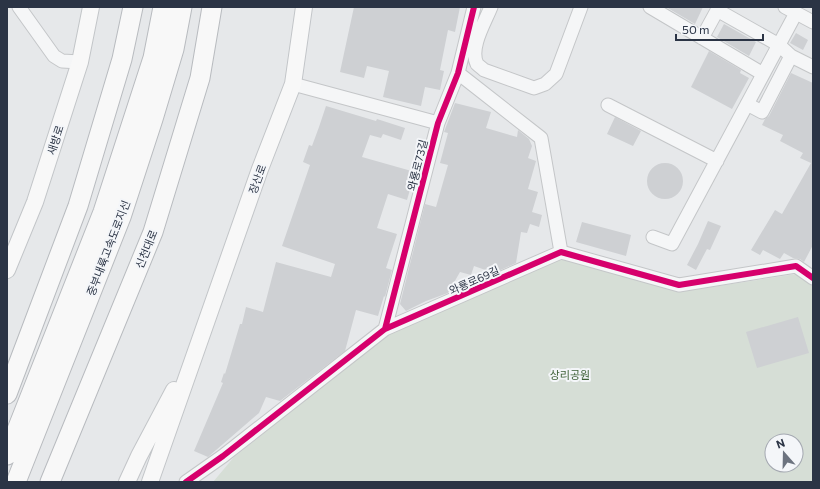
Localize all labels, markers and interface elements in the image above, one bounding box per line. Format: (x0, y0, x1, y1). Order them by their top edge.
scale bar (676, 16, 763, 42)
text: 50 m (682, 22, 710, 36)
street label: 새방로 (44, 124, 66, 156)
street label: 와룡로73길 (404, 138, 430, 192)
street label: 장산로 (246, 163, 268, 195)
street label: 중부내륙고속도로지선 (84, 198, 132, 298)
street label: 신천대로 (132, 228, 160, 270)
street label: 와룡로69길 (447, 263, 501, 297)
park label: 상리공원 (550, 368, 590, 381)
north arrow (764, 433, 804, 473)
text: N (774, 436, 787, 451)

